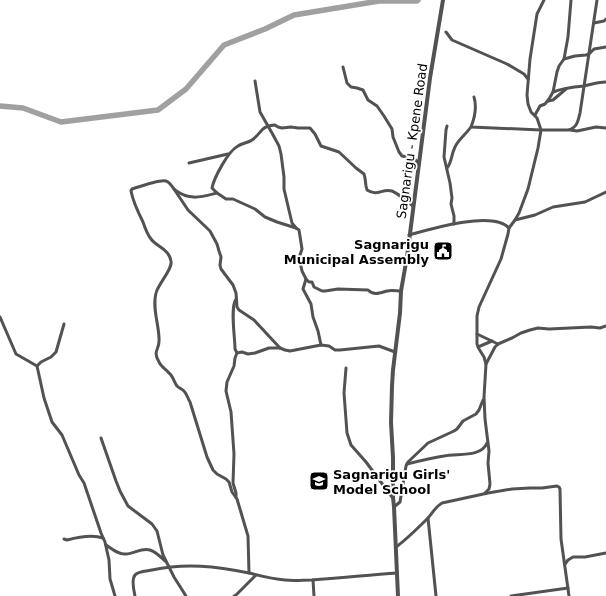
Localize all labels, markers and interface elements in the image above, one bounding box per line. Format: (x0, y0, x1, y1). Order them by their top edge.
street label: Sagnarigu - Kpene Road (394, 62, 430, 220)
place label: Sagnarigu Municipal Assembly (284, 237, 430, 267)
public building icon: Sagnarigu Municipal Assembly (432, 240, 454, 262)
place label: Sagnarigu Girls' Model School (333, 467, 450, 497)
school or university icon: Sagnarigu Girls' Model School (308, 470, 330, 492)

